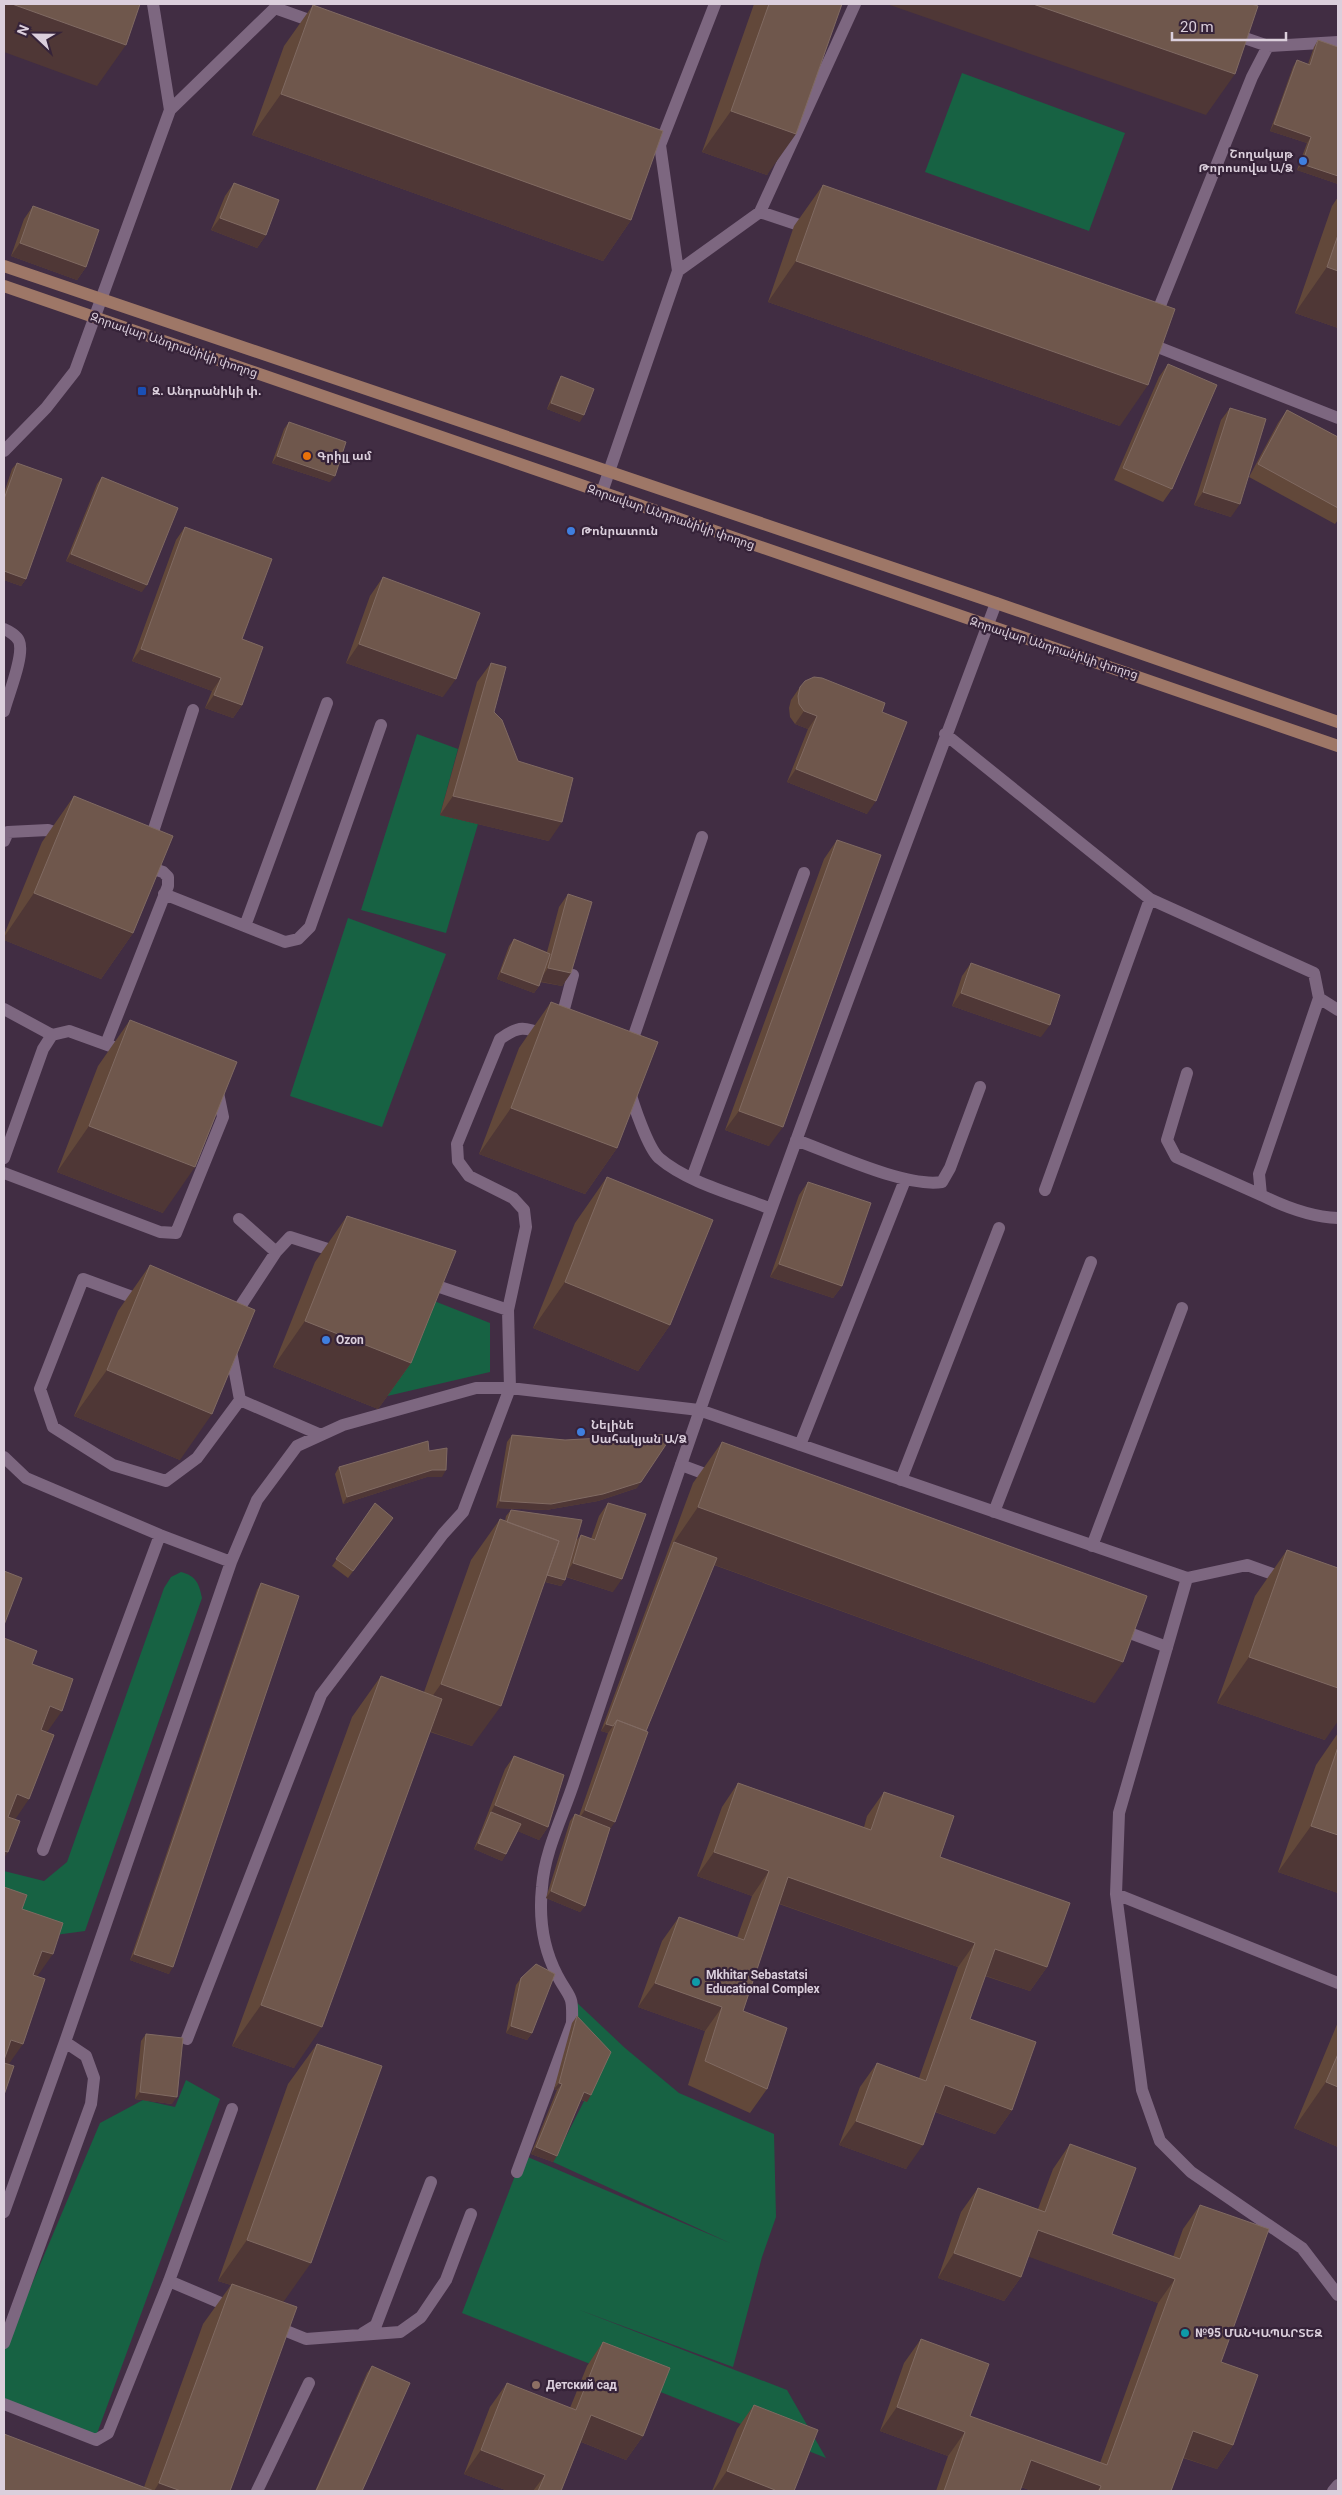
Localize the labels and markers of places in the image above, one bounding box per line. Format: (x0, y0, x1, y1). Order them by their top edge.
place label: Շողակաթ Թորոսովա Ա/Ձ (1199, 147, 1294, 175)
marker: Շողակաթ Թորոսովա Ա/Ձ (1297, 155, 1309, 167)
place label: Զ. Անդրանիկի փ. (152, 384, 261, 398)
marker: Զ. Անդրանիկի փ. (136, 385, 148, 397)
place label: Գրիլլ ամ (317, 449, 372, 463)
marker: Գրիլլ ամ (301, 450, 313, 462)
place label: Թոնրատուն (581, 524, 658, 538)
marker: Թոնրատուն (565, 525, 577, 537)
place label: Ozon (336, 1333, 364, 1347)
marker: Ozon (320, 1334, 332, 1346)
place label: Նելինե Սահակյան Ա/Ձ (591, 1418, 687, 1446)
marker: Նելինե Սահակյան Ա/Ձ (575, 1426, 587, 1438)
place label: Mkhitar Sebastatsi Educational Complex (706, 1968, 821, 1996)
marker: Mkhitar Sebastatsi Educational Complex (690, 1976, 702, 1988)
place label: №95 ՄԱՆԿԱՊԱՐՏԵԶ (1195, 2326, 1322, 2340)
marker: №95 ՄԱՆԿԱՊԱՐՏԵԶ (1179, 2327, 1191, 2339)
place label: Детский сад (546, 2378, 617, 2392)
marker: Детский сад (530, 2379, 542, 2391)

